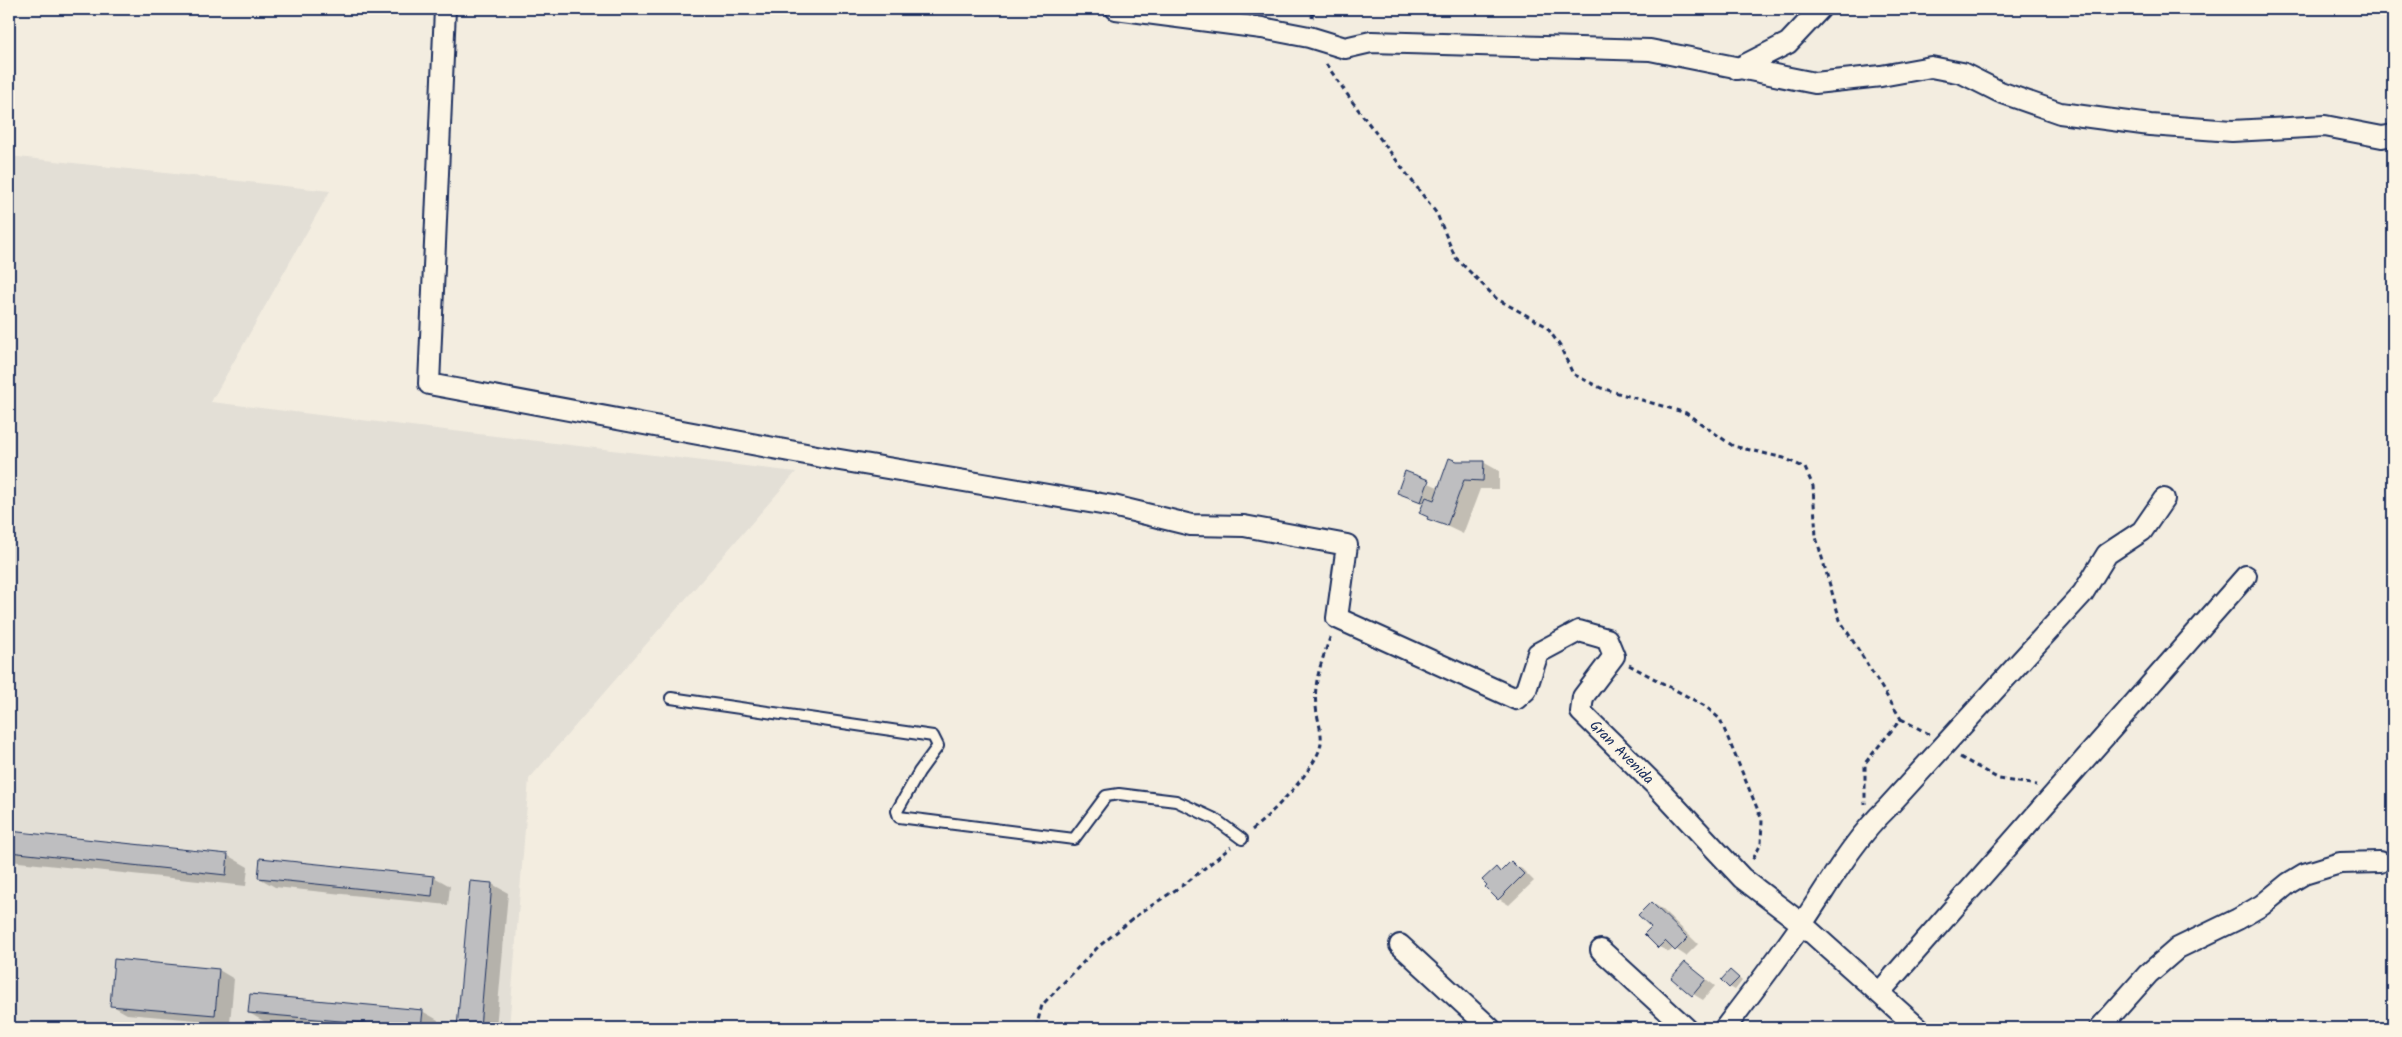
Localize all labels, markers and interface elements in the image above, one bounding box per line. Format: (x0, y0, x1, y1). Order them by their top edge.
street label: Gran Avenida (1583, 715, 1659, 791)

